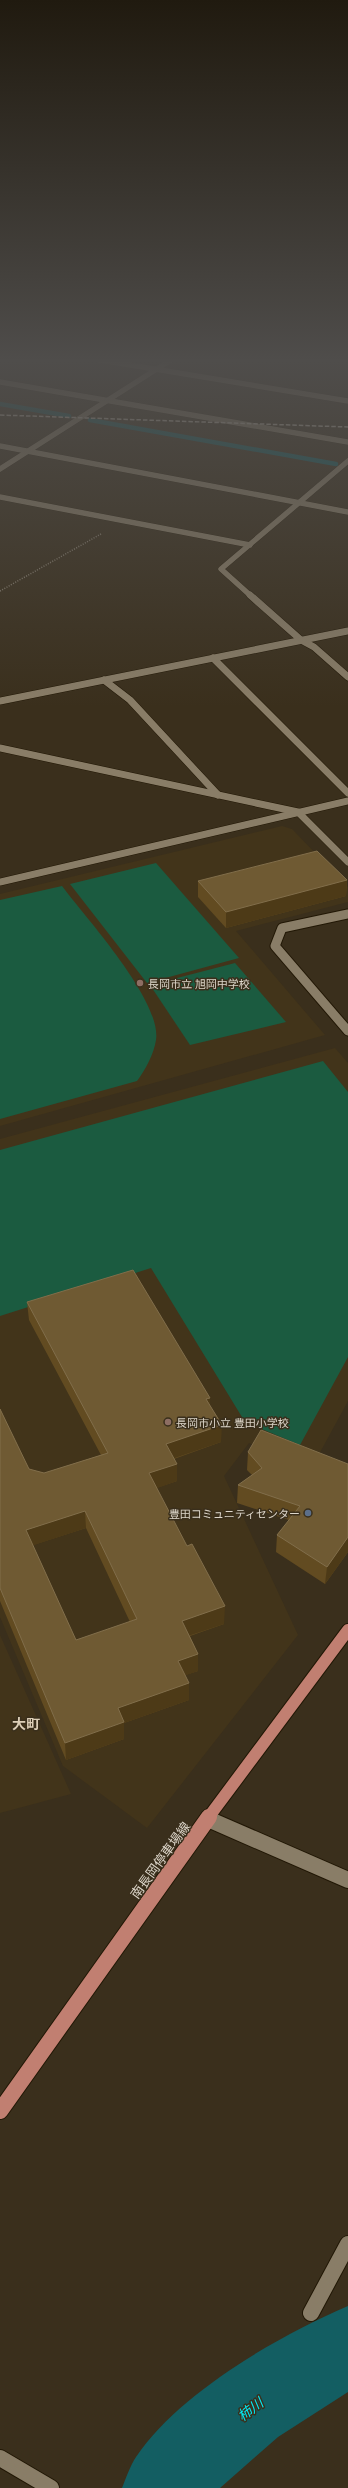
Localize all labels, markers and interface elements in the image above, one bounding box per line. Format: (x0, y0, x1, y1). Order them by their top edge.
place label: 長岡市立 旭岡中学校 (148, 976, 250, 991)
marker: 長岡市立 旭岡中学校 (135, 978, 145, 988)
place label: 長岡市小立 豊田小学校 (176, 1415, 289, 1430)
marker: 長岡市小立 豊田小学校 (163, 1417, 173, 1427)
place label: 豊田コミュニティセンター (169, 1506, 300, 1521)
marker: 豊田コミュニティセンター (303, 1508, 313, 1518)
district label: 大町 (12, 1714, 40, 1733)
street label: 南長岡停車場線 (126, 1818, 194, 1902)
water label: 柿川 (233, 2392, 268, 2425)

